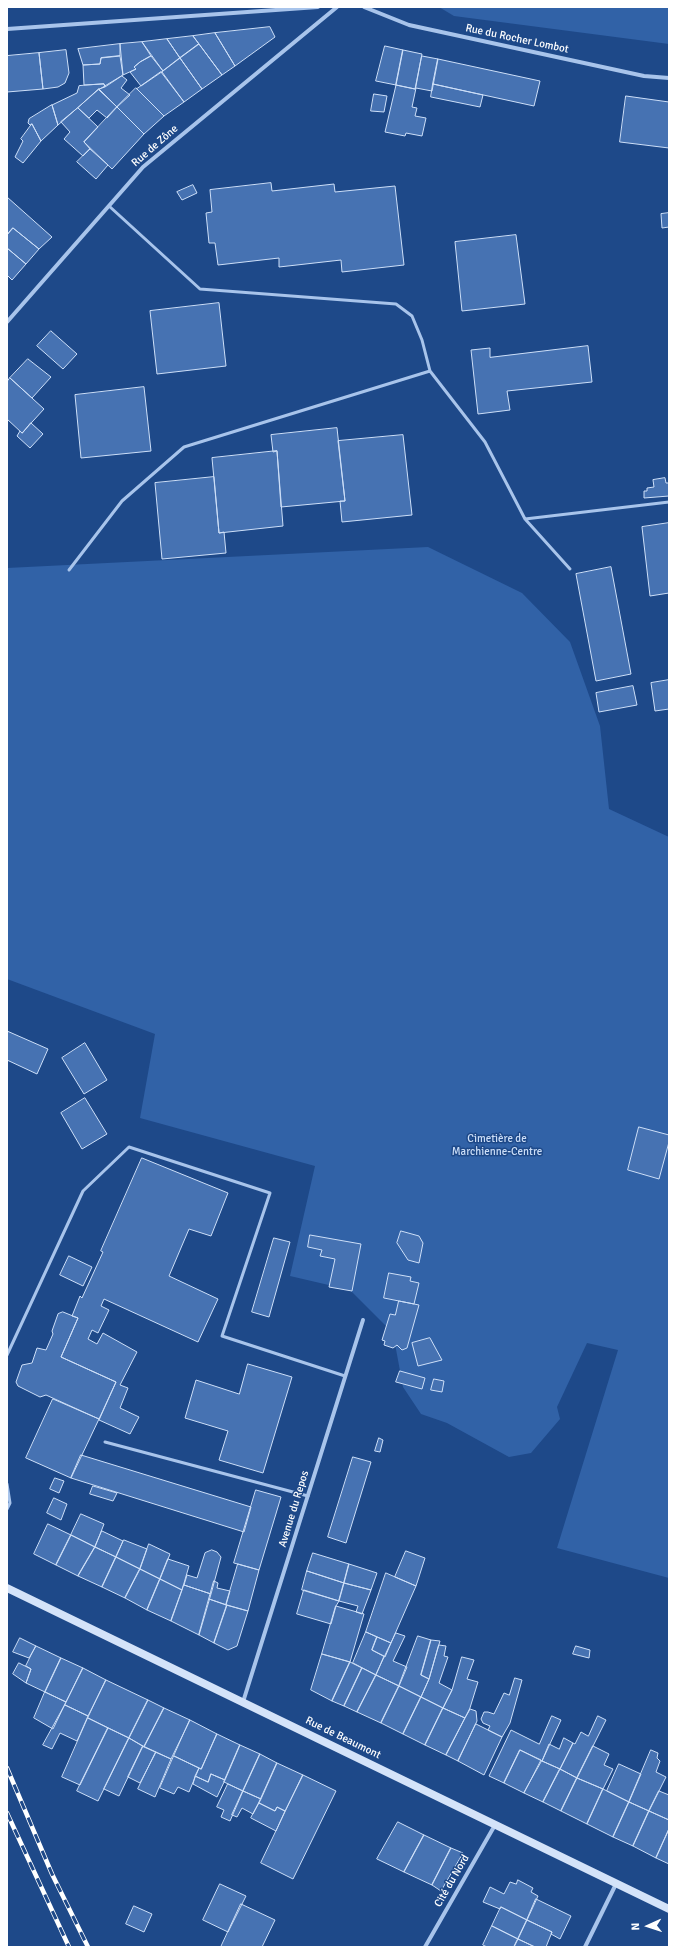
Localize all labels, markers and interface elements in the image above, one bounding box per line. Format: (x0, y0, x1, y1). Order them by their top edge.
street label: Rue du Rocher Lombot (464, 22, 570, 56)
street label: Rue de Zône (129, 122, 181, 170)
park label: Cimetière de Marchienne-Centre (452, 1132, 542, 1158)
street label: Avenue du Repos (276, 1469, 312, 1549)
street label: Rue de Beaumont (303, 1714, 383, 1762)
street label: Cité du Nord (432, 1852, 472, 1910)
north arrow (628, 1906, 668, 1946)
text: N (629, 1922, 642, 1931)

